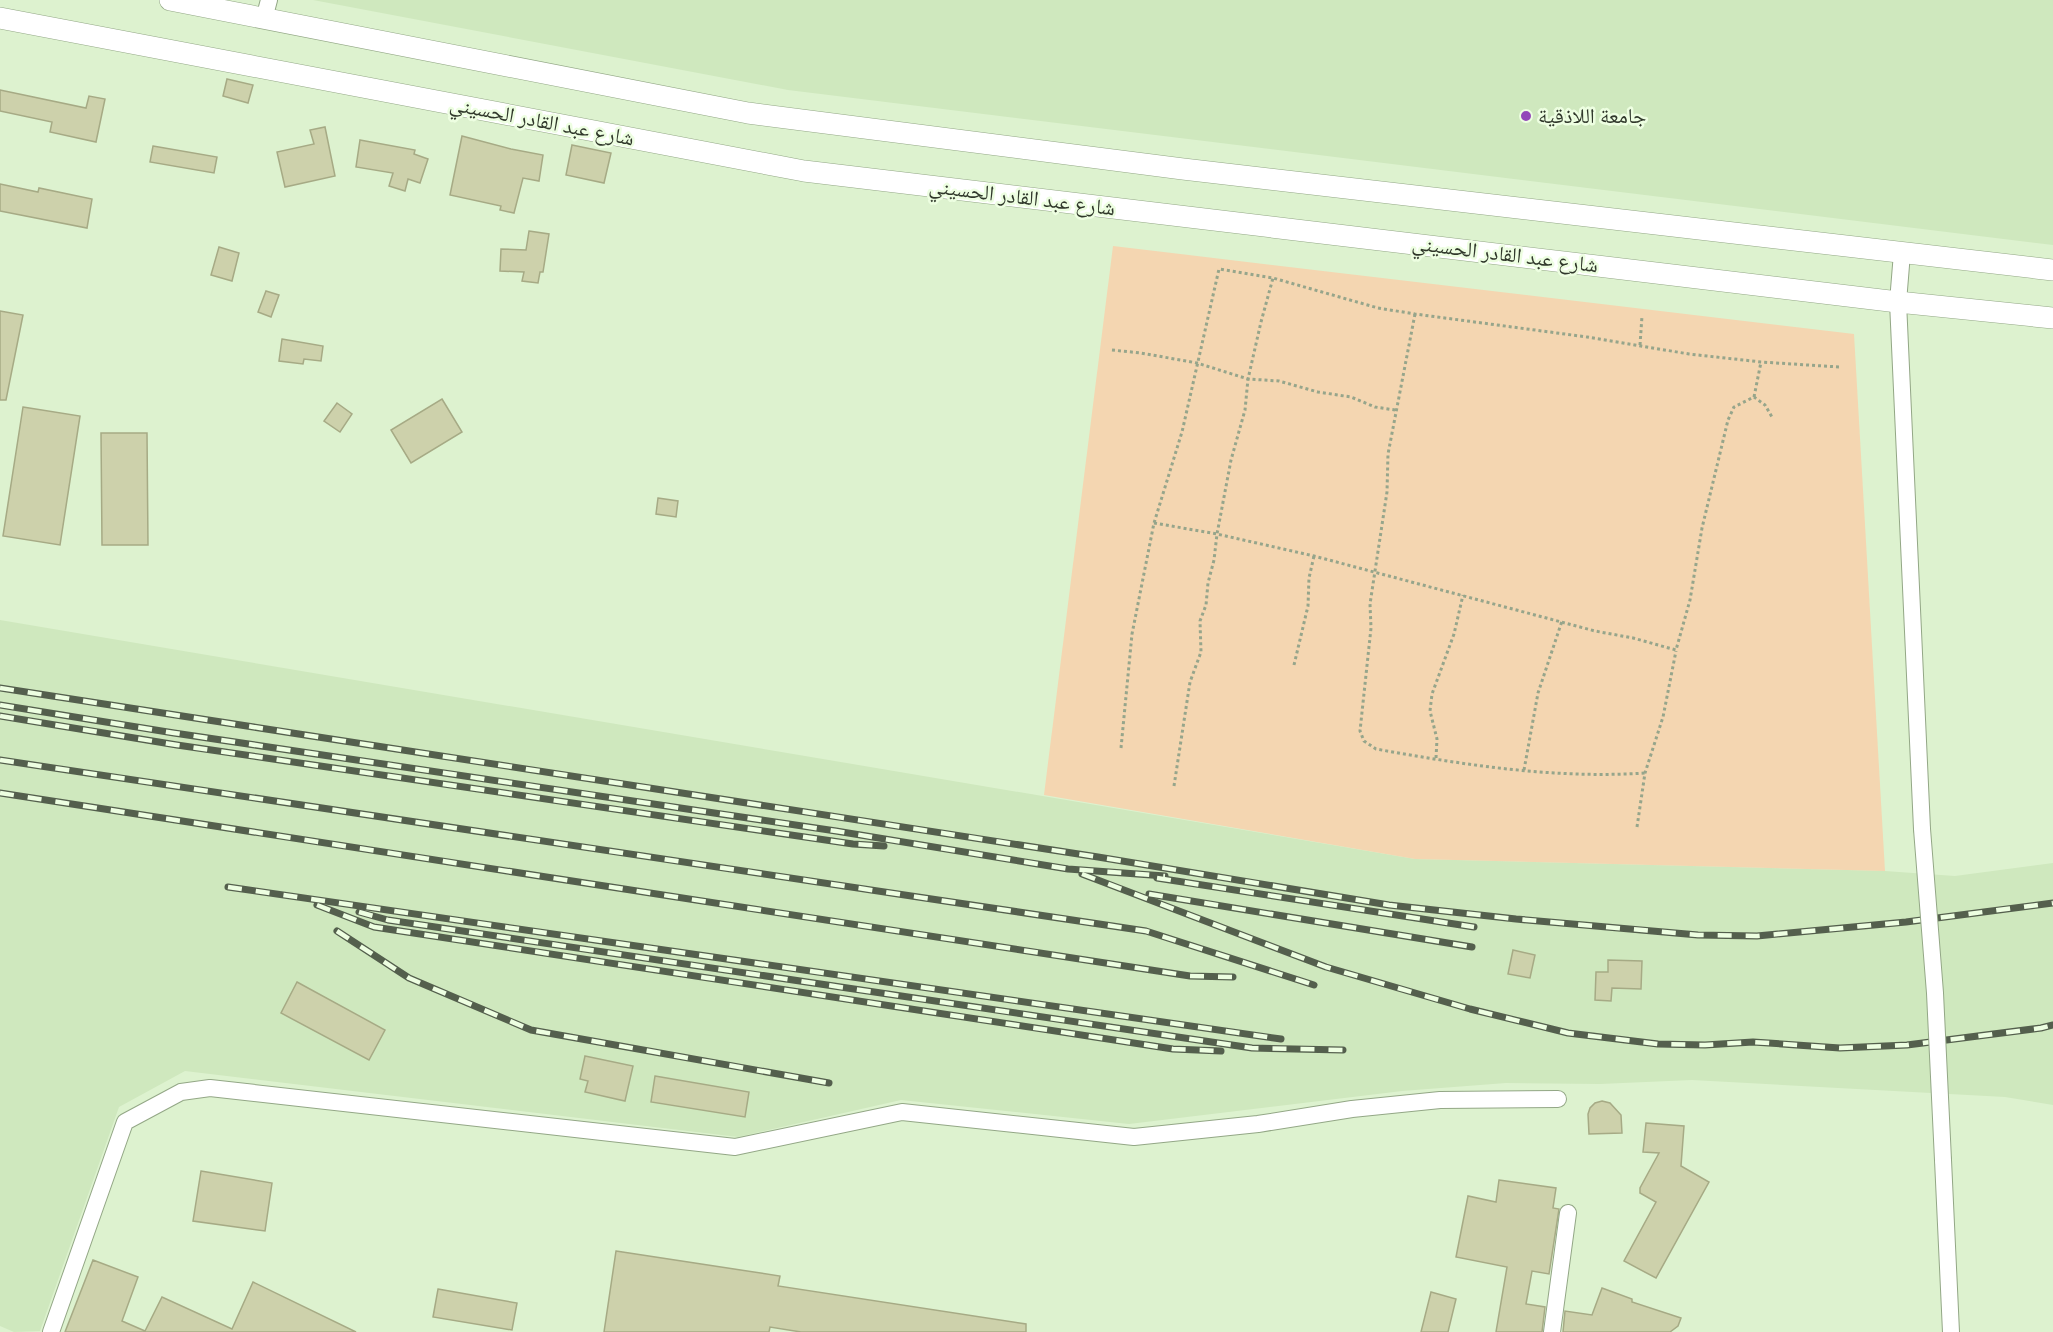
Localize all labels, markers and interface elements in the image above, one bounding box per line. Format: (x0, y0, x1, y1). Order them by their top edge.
street label: شارع عبد القادر الحسيني (447, 90, 636, 155)
place label: جامعة اللاذقية (1538, 103, 1646, 128)
marker: جامعة اللاذقية (1519, 109, 1533, 123)
street label: شارع عبد القادر الحسيني (927, 173, 1117, 225)
street label: شارع عبد القادر الحسيني (1410, 230, 1600, 282)

